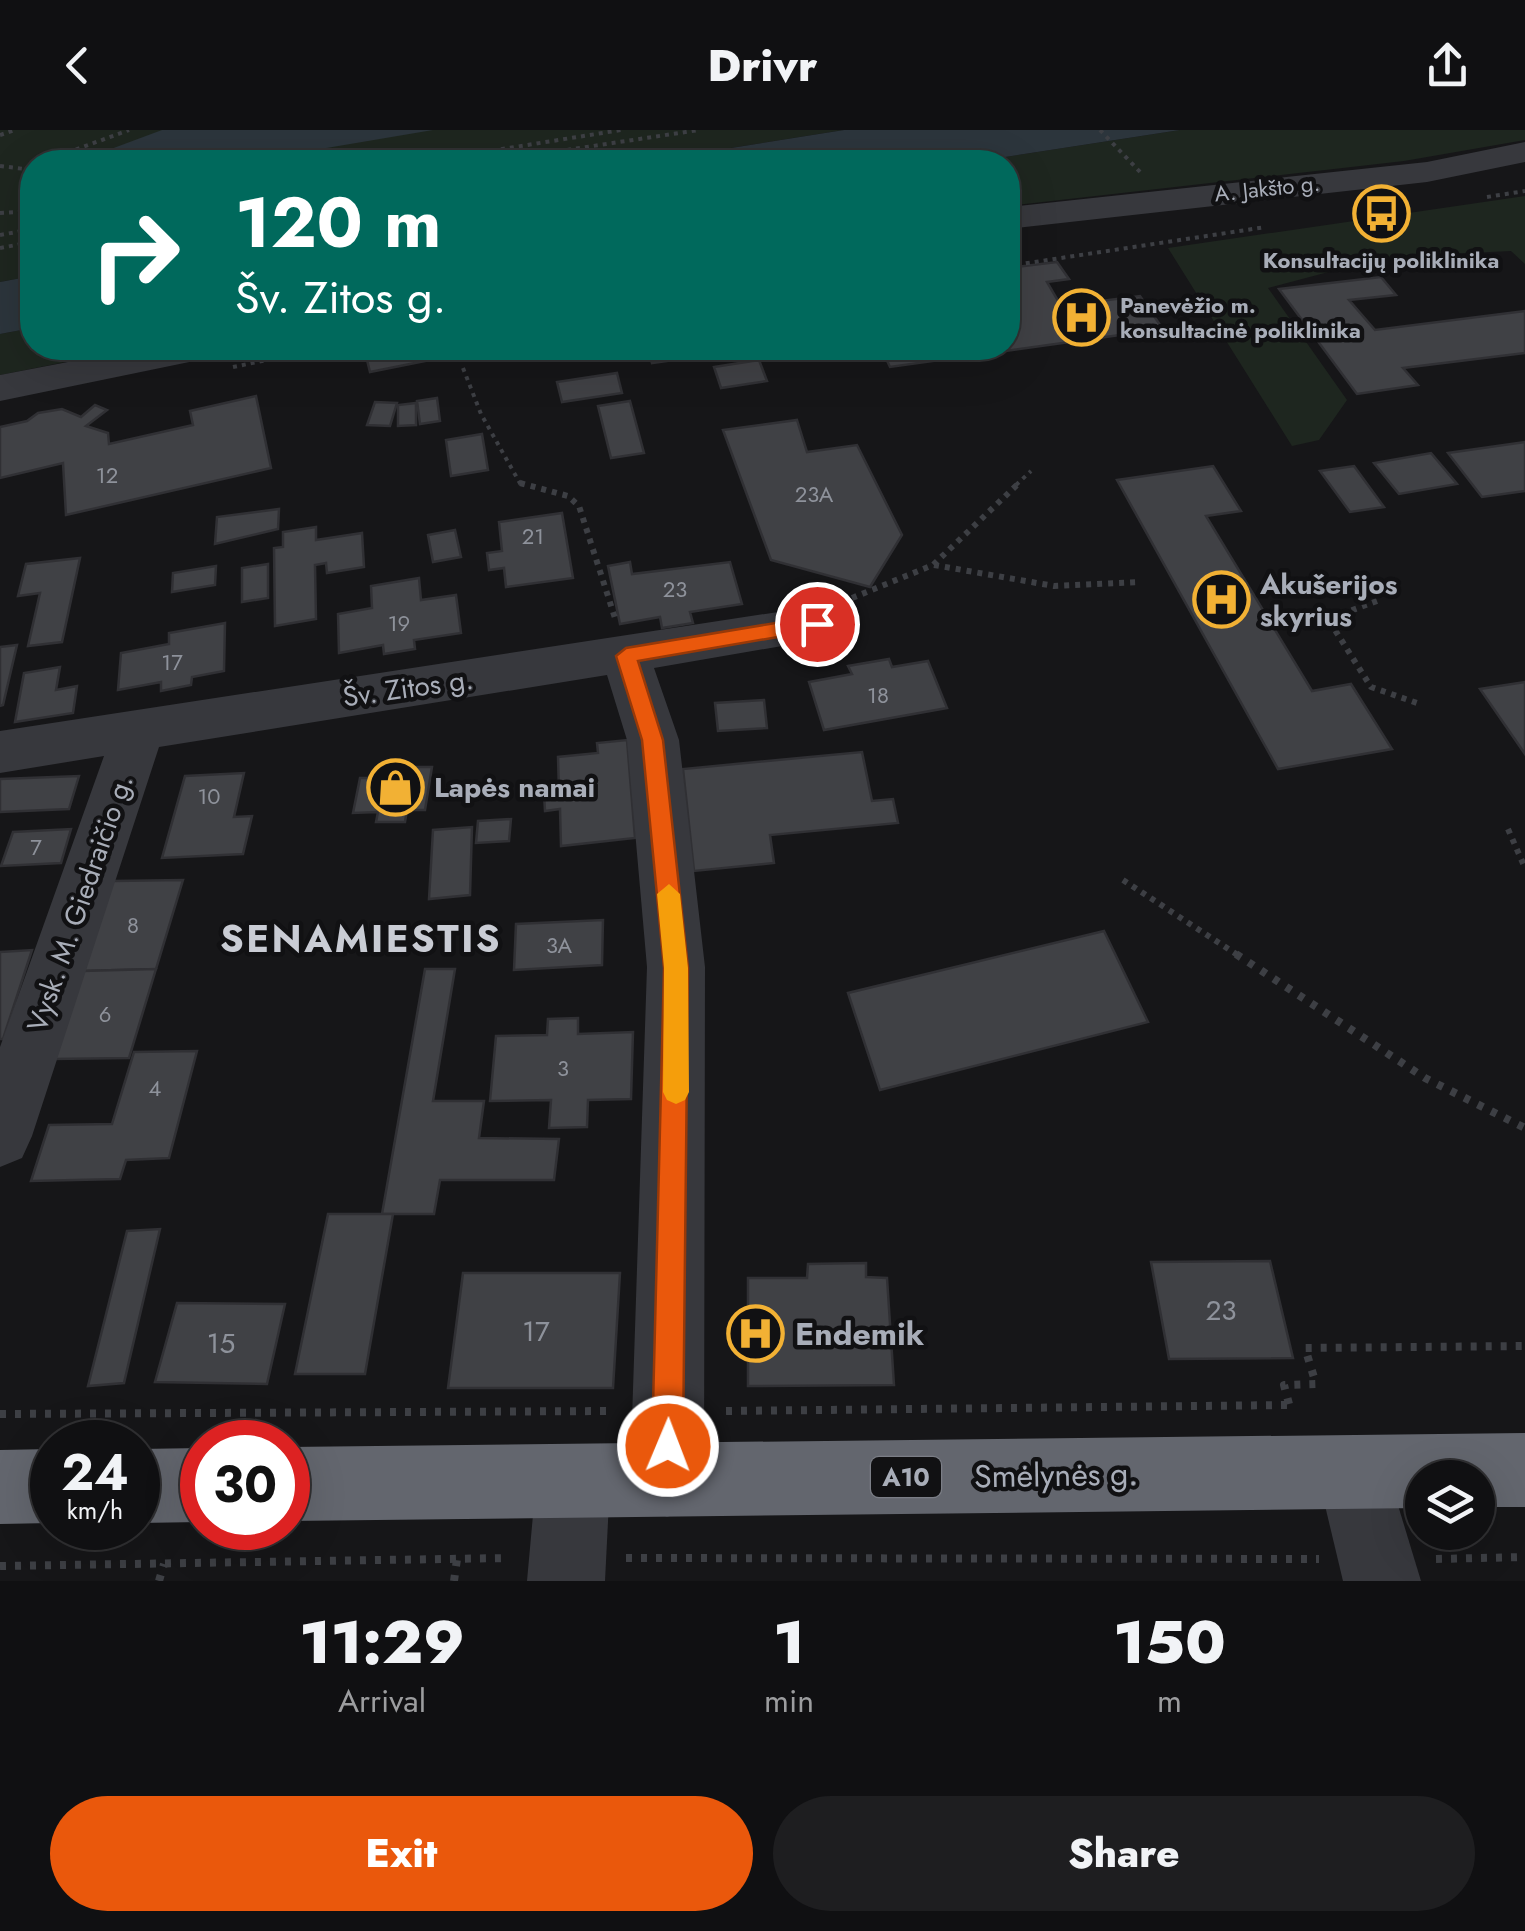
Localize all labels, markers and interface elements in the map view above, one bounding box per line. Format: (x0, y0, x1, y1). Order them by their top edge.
text: Drivr (707, 33, 818, 98)
icon: back (50, 38, 105, 93)
icon: share (1420, 38, 1475, 93)
street label: A. Jakšto g. (1213, 167, 1321, 209)
text: 120 m (235, 172, 441, 273)
bus stop icon: Konsultacijų poliklinika (1351, 183, 1411, 243)
icon: right (70, 190, 200, 320)
place label: Konsultacijų poliklinika (1263, 244, 1499, 276)
text: Šv. Zitos g. (235, 265, 446, 330)
hospital icon: Panevėžio m. konsultacinė poliklinika (1051, 288, 1111, 348)
place label: Panevėžio m. konsultacinė poliklinika (1120, 289, 1361, 346)
house number: 12 (96, 459, 118, 491)
house number: 23A (795, 478, 834, 510)
house number: 21 (522, 520, 544, 552)
place label: Akušerijos skyrius (1259, 564, 1398, 637)
hospital icon: Akušerijos skyrius (1191, 570, 1251, 630)
house number: 23 (663, 573, 687, 605)
pin (775, 582, 860, 667)
icon: arrive (790, 597, 845, 652)
house number: 19 (388, 607, 410, 639)
house number: 17 (161, 646, 183, 678)
street label: Šv. Zitos g. (340, 659, 476, 717)
house number: 18 (867, 679, 889, 711)
shop icon: Lapės namai (365, 757, 425, 817)
place label: Lapės namai (434, 767, 595, 808)
street label: Vysk. M. Giedraičio g. (17, 769, 143, 1037)
house number: 10 (197, 780, 221, 812)
house number: 7 (30, 831, 42, 863)
house number: 8 (127, 909, 139, 941)
district label: SENAMIESTIS (220, 911, 502, 966)
house number: 3A (546, 929, 573, 961)
house number: 6 (99, 998, 111, 1030)
house number: 3 (557, 1052, 569, 1084)
house number: 4 (149, 1072, 162, 1104)
house number: 23 (1205, 1290, 1237, 1331)
hospital icon: Endemik (726, 1304, 786, 1364)
house number: 17 (522, 1311, 550, 1352)
place label: Endemik (795, 1311, 925, 1357)
house number: 15 (207, 1323, 235, 1364)
position arrow (616, 1394, 720, 1498)
speed limit sign: 30 (180, 1420, 310, 1550)
text: 24 (61, 1436, 129, 1509)
street label: Smėlynės g. (974, 1451, 1138, 1499)
road number: A10 (871, 1457, 941, 1497)
map controls (1405, 1460, 1495, 1550)
button: layers (1405, 1460, 1495, 1550)
text: km/h (67, 1492, 123, 1528)
text: 11:29 (299, 1599, 465, 1686)
text: 1 (773, 1599, 805, 1686)
text: 150 (1113, 1599, 1226, 1686)
text: Arrival (338, 1678, 426, 1724)
text: min (764, 1678, 814, 1724)
text: m (1157, 1678, 1182, 1724)
button: Exit (50, 1796, 753, 1911)
button: Share (773, 1796, 1475, 1911)

